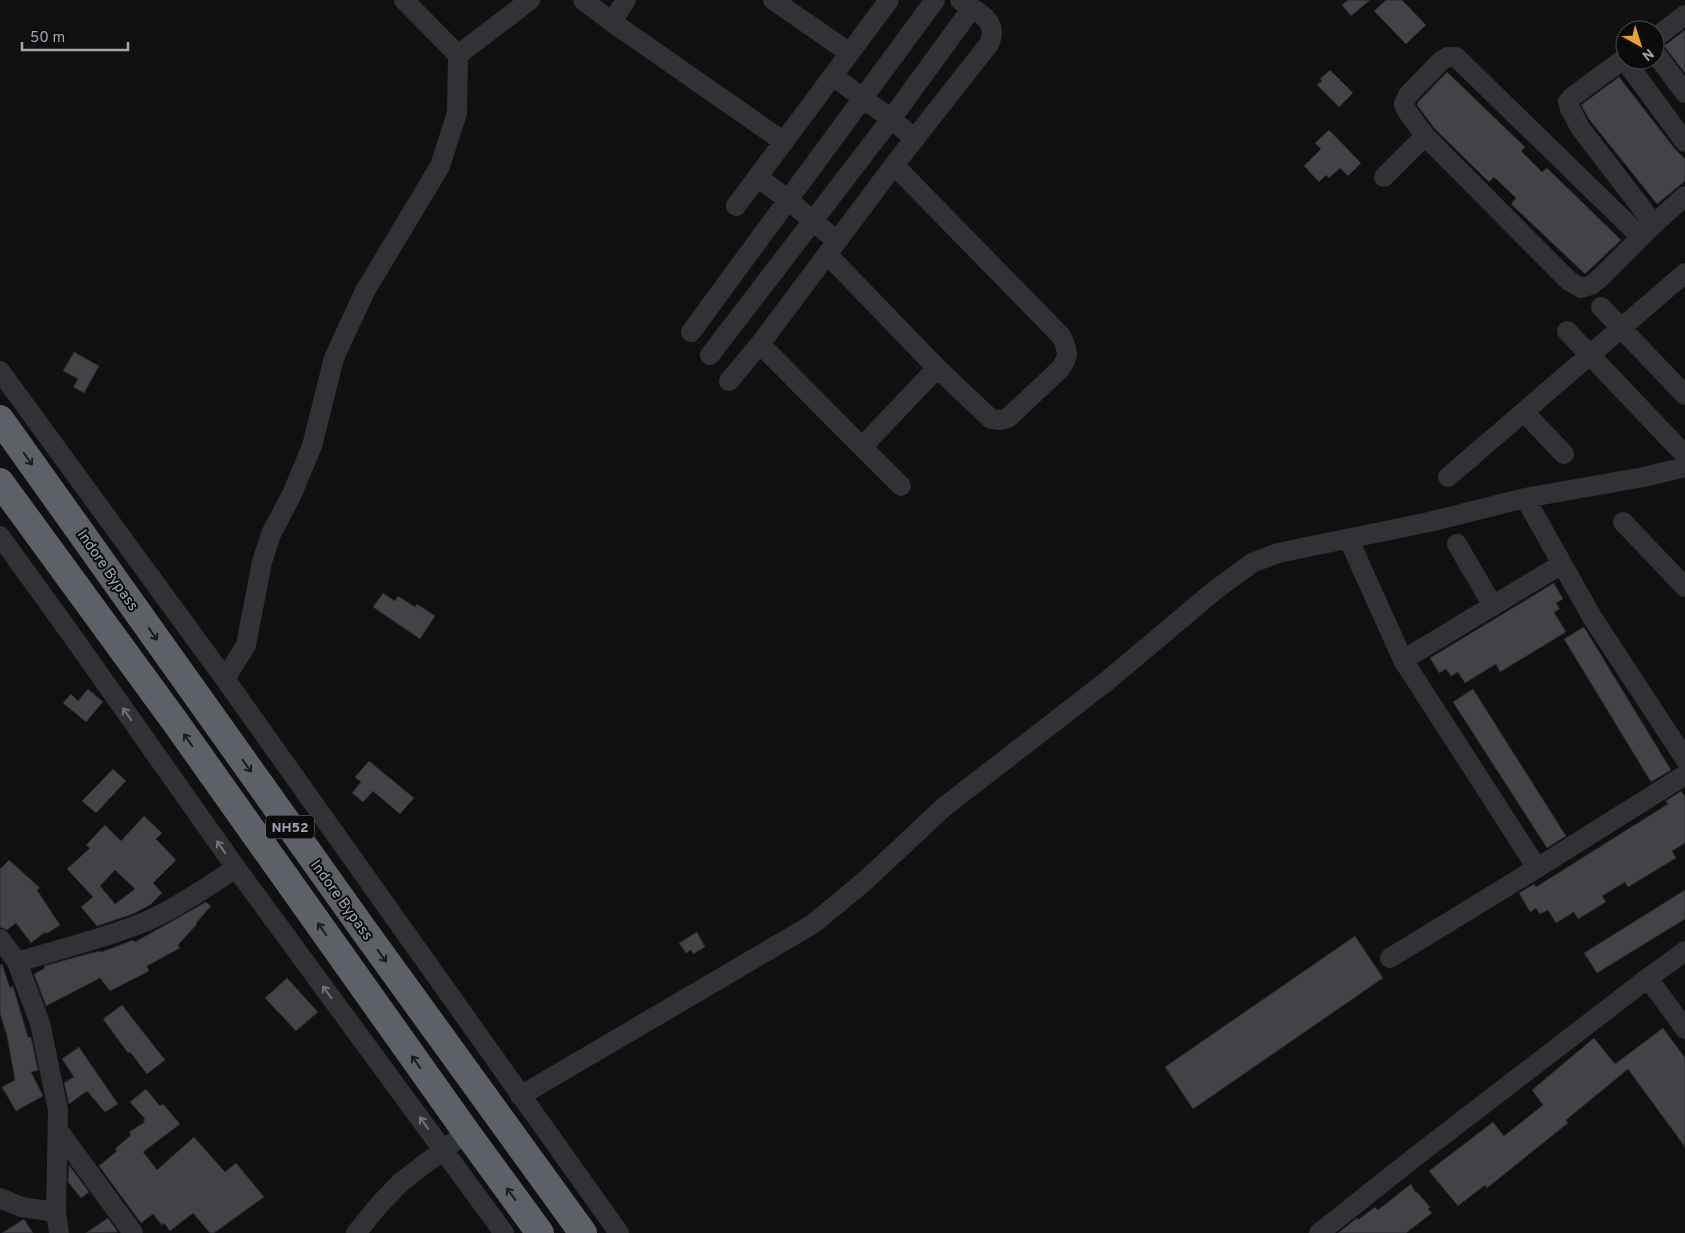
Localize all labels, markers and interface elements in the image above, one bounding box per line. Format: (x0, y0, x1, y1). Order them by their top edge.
scale bar (22, 20, 129, 52)
north arrow (1615, 20, 1665, 70)
text: 50 m (30, 29, 65, 48)
text: N (1638, 44, 1656, 64)
one-way arrow (23, 452, 33, 466)
street label: Indore Bypass (72, 527, 142, 615)
one-way arrow (148, 627, 158, 641)
one-way arrow (122, 707, 132, 721)
one-way arrow (183, 733, 193, 747)
one-way arrow (242, 759, 252, 773)
road number: NH52 (266, 816, 314, 839)
one-way arrow (216, 840, 226, 854)
street label: Indore Bypass (305, 857, 376, 945)
one-way arrow (317, 922, 327, 936)
one-way arrow (377, 949, 387, 963)
one-way arrow (322, 986, 333, 999)
one-way arrow (411, 1055, 421, 1069)
one-way arrow (419, 1116, 429, 1130)
one-way arrow (506, 1187, 516, 1201)

